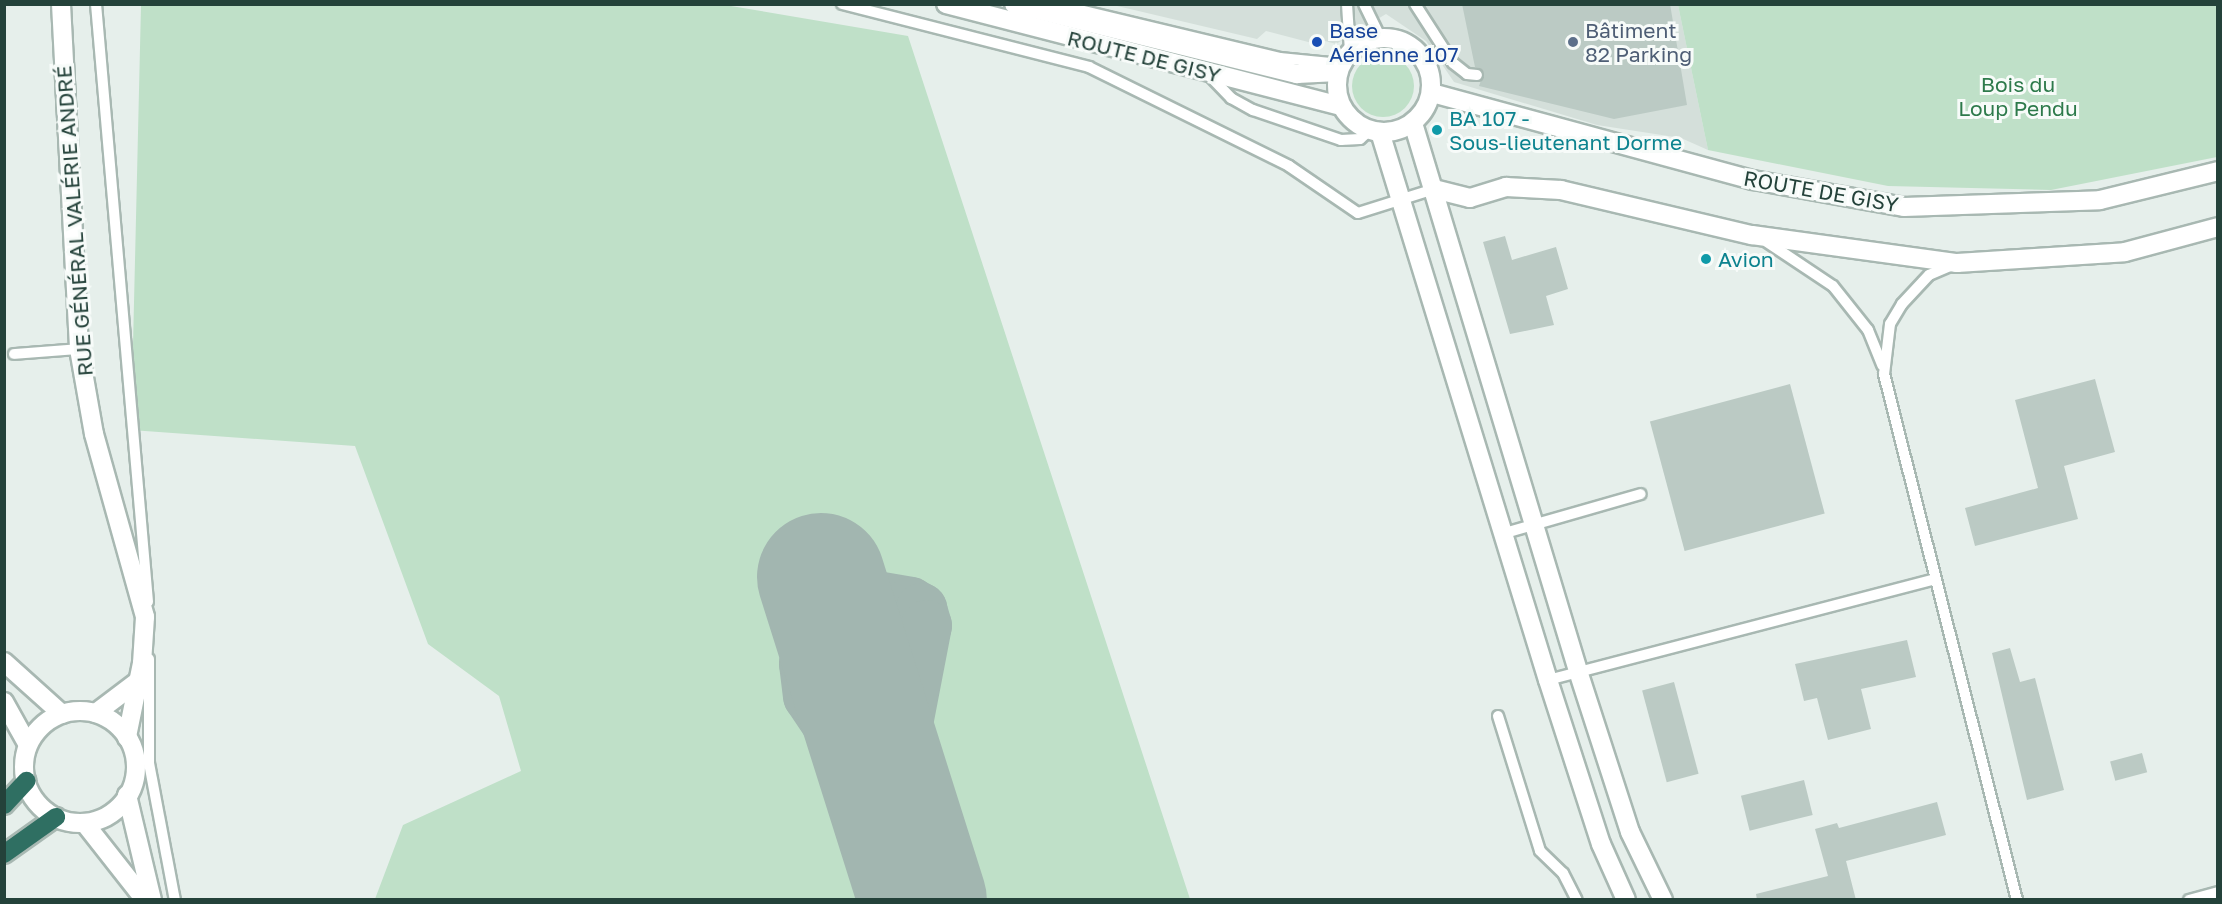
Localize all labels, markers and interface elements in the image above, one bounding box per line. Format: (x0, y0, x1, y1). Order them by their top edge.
place label: Base Aérienne 107 (1329, 17, 1459, 67)
place label: Bâtiment 82 Parking (1585, 17, 1692, 67)
street label: ROUTE DE GISY (1065, 25, 1223, 87)
marker: Base Aérienne 107 (1310, 35, 1324, 49)
marker: Bâtiment 82 Parking (1566, 35, 1580, 49)
street label: RUE GÉNÉRAL VALÉRIE ANDRÉ (51, 65, 97, 377)
park label: Bois du Loup Pendu (1958, 71, 2078, 121)
place label: BA 107 - Sous-lieutenant Dorme (1449, 105, 1682, 155)
marker: BA 107 - Sous-lieutenant Dorme (1430, 123, 1444, 137)
street label: ROUTE DE GISY (1742, 165, 1900, 217)
place label: Avion (1718, 246, 1774, 272)
marker: Avion (1699, 252, 1713, 266)

